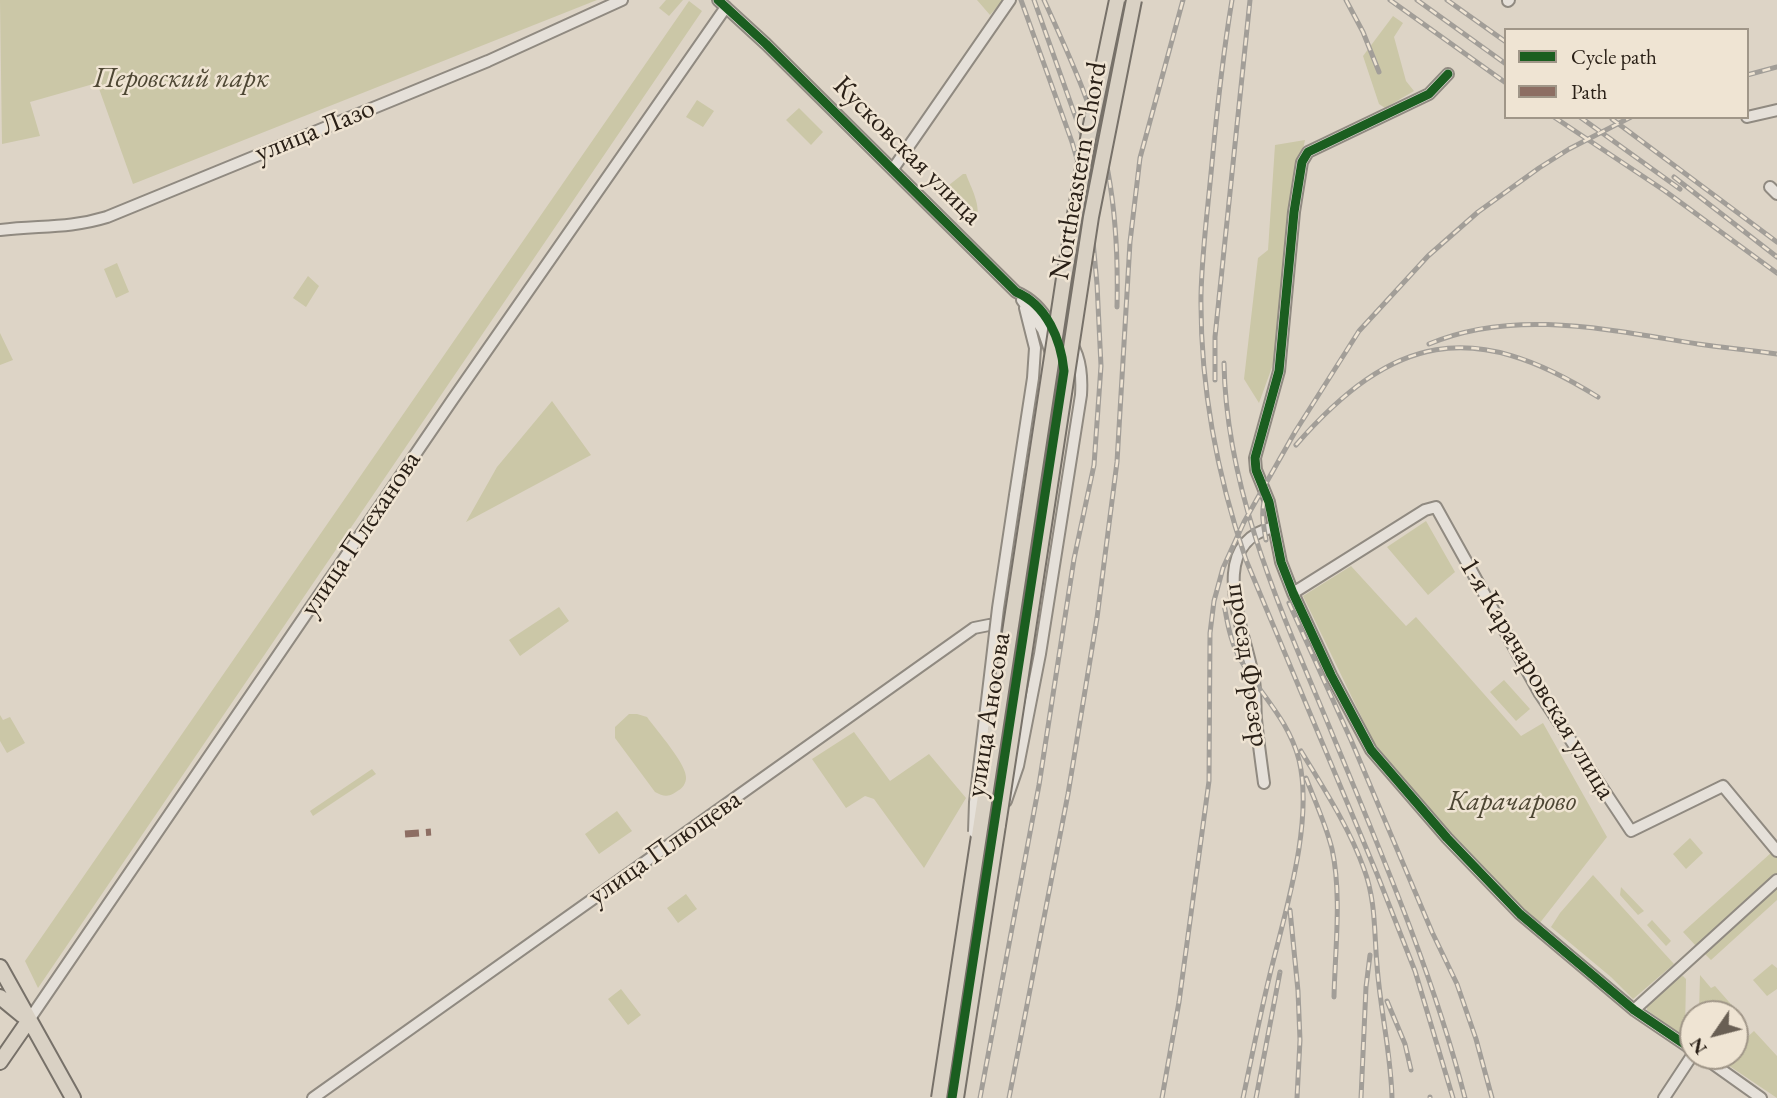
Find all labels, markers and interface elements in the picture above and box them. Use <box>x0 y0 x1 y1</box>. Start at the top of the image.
legend <box>1504 28 1749 119</box>
text: Cycle path <box>1571 43 1657 70</box>
street label: Northeastern Chord <box>1043 59 1115 283</box>
park label: Перовский парк <box>93 62 269 96</box>
street label: Кусковская улица <box>825 69 989 233</box>
text: Path <box>1571 78 1607 105</box>
street label: улица Лазо <box>250 92 380 170</box>
street label: улица Плеханова <box>293 445 429 623</box>
street label: 1-я Карачаровская улица <box>1452 552 1622 806</box>
street label: проезд Фрезер <box>1220 581 1276 749</box>
street label: улица Аносова <box>959 630 1019 800</box>
street label: улица Плющева <box>582 783 748 913</box>
park label: Карачарово <box>1448 785 1576 819</box>
north arrow <box>1679 1000 1749 1070</box>
text: N <box>1683 1033 1713 1060</box>

